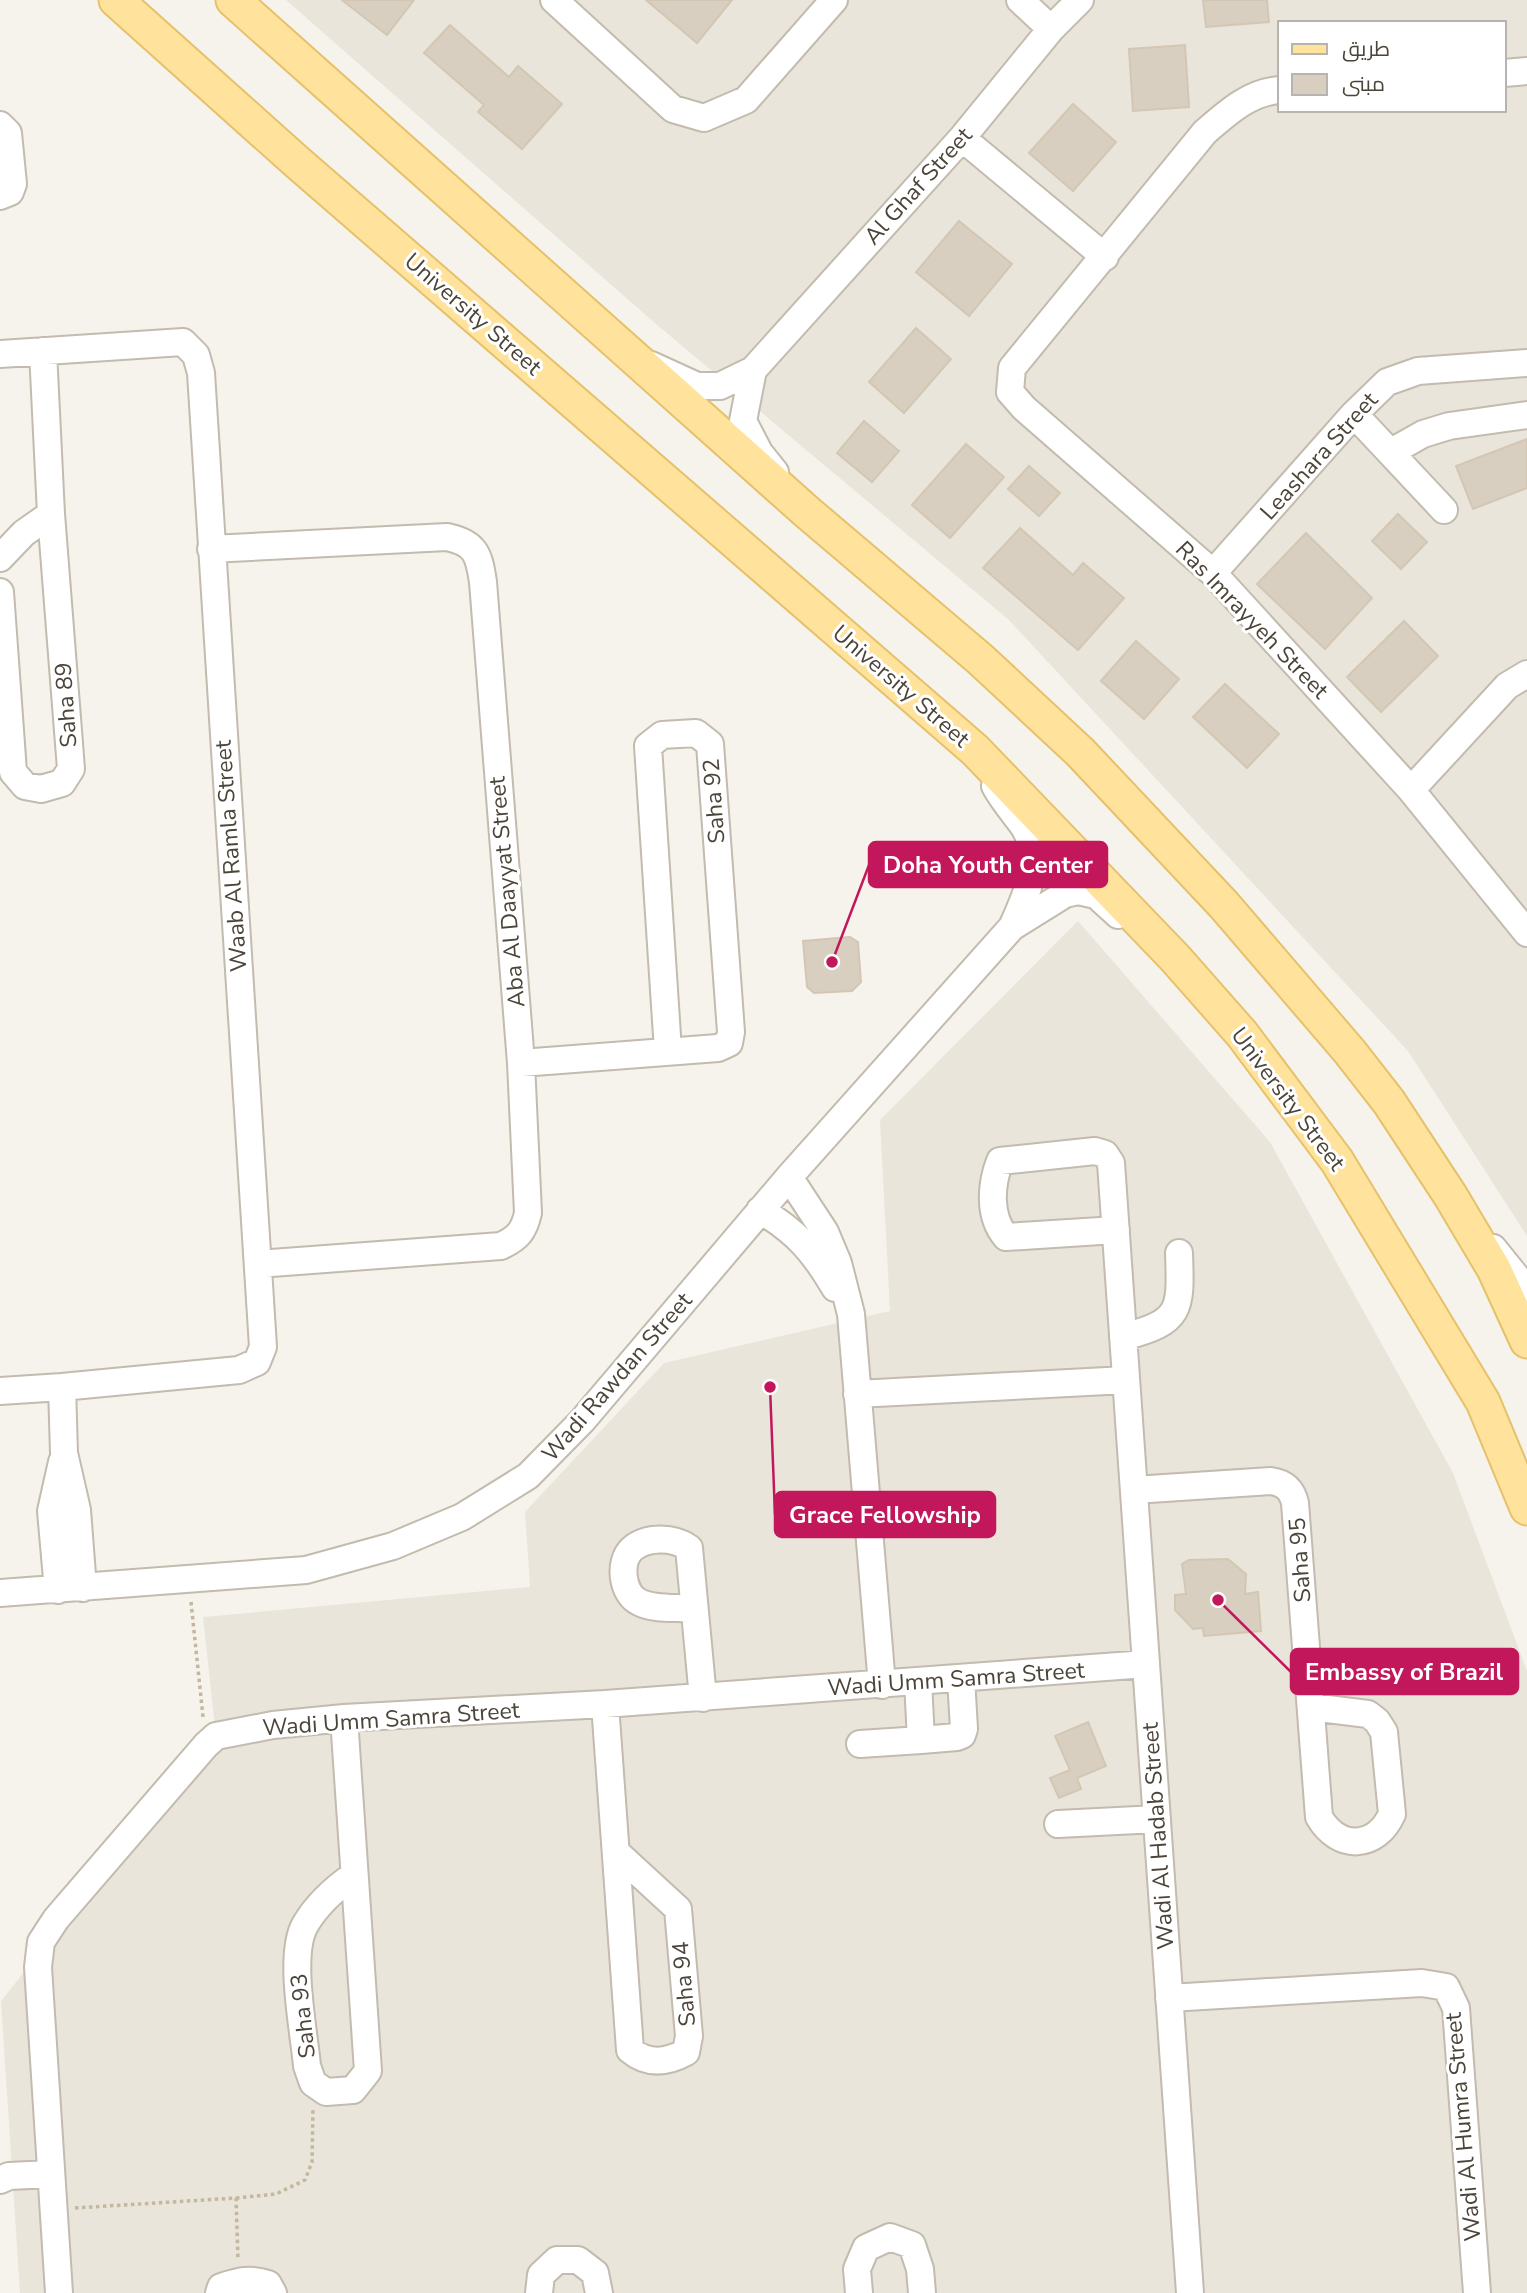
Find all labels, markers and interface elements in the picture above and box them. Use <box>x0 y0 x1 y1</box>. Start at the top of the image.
legend <box>1278 21 1506 112</box>
text: طريق <box>1342 35 1390 63</box>
text: مبنى <box>1342 70 1385 98</box>
street label: Al Ghaf Street <box>857 120 980 251</box>
street label: University Street <box>398 246 549 383</box>
street label: Leashara Street <box>1253 385 1385 527</box>
street label: Ras Imrayyeh Street <box>1169 534 1336 706</box>
street label: University Street <box>826 618 977 755</box>
street label: Saha 89 <box>48 661 84 749</box>
street label: Waab Al Ramla Street <box>207 738 255 973</box>
street label: Saha 92 <box>696 757 732 845</box>
street label: Aba Al Daayyat Street <box>481 774 533 1009</box>
callout: Doha Youth Center <box>869 842 1107 887</box>
text: Doha Youth Center <box>883 849 1094 881</box>
street label: University Street <box>1224 1021 1353 1178</box>
street label: Wadi Rawdan Street <box>535 1285 700 1468</box>
callout: Grace Fellowship <box>775 1492 995 1537</box>
text: Grace Fellowship <box>789 1499 981 1531</box>
street label: Saha 95 <box>1282 1516 1318 1604</box>
callout: Embassy of Brazil <box>1291 1649 1518 1694</box>
street label: Wadi Umm Samra Street <box>826 1654 1087 1703</box>
text: Embassy of Brazil <box>1305 1656 1503 1688</box>
street label: Wadi Umm Samra Street <box>261 1694 522 1743</box>
street label: Wadi Al Hadab Street <box>1135 1720 1181 1951</box>
street label: Saha 94 <box>665 1940 703 2028</box>
street label: Saha 93 <box>283 1972 323 2060</box>
street label: Wadi Al Humra Street <box>1437 2010 1488 2243</box>

